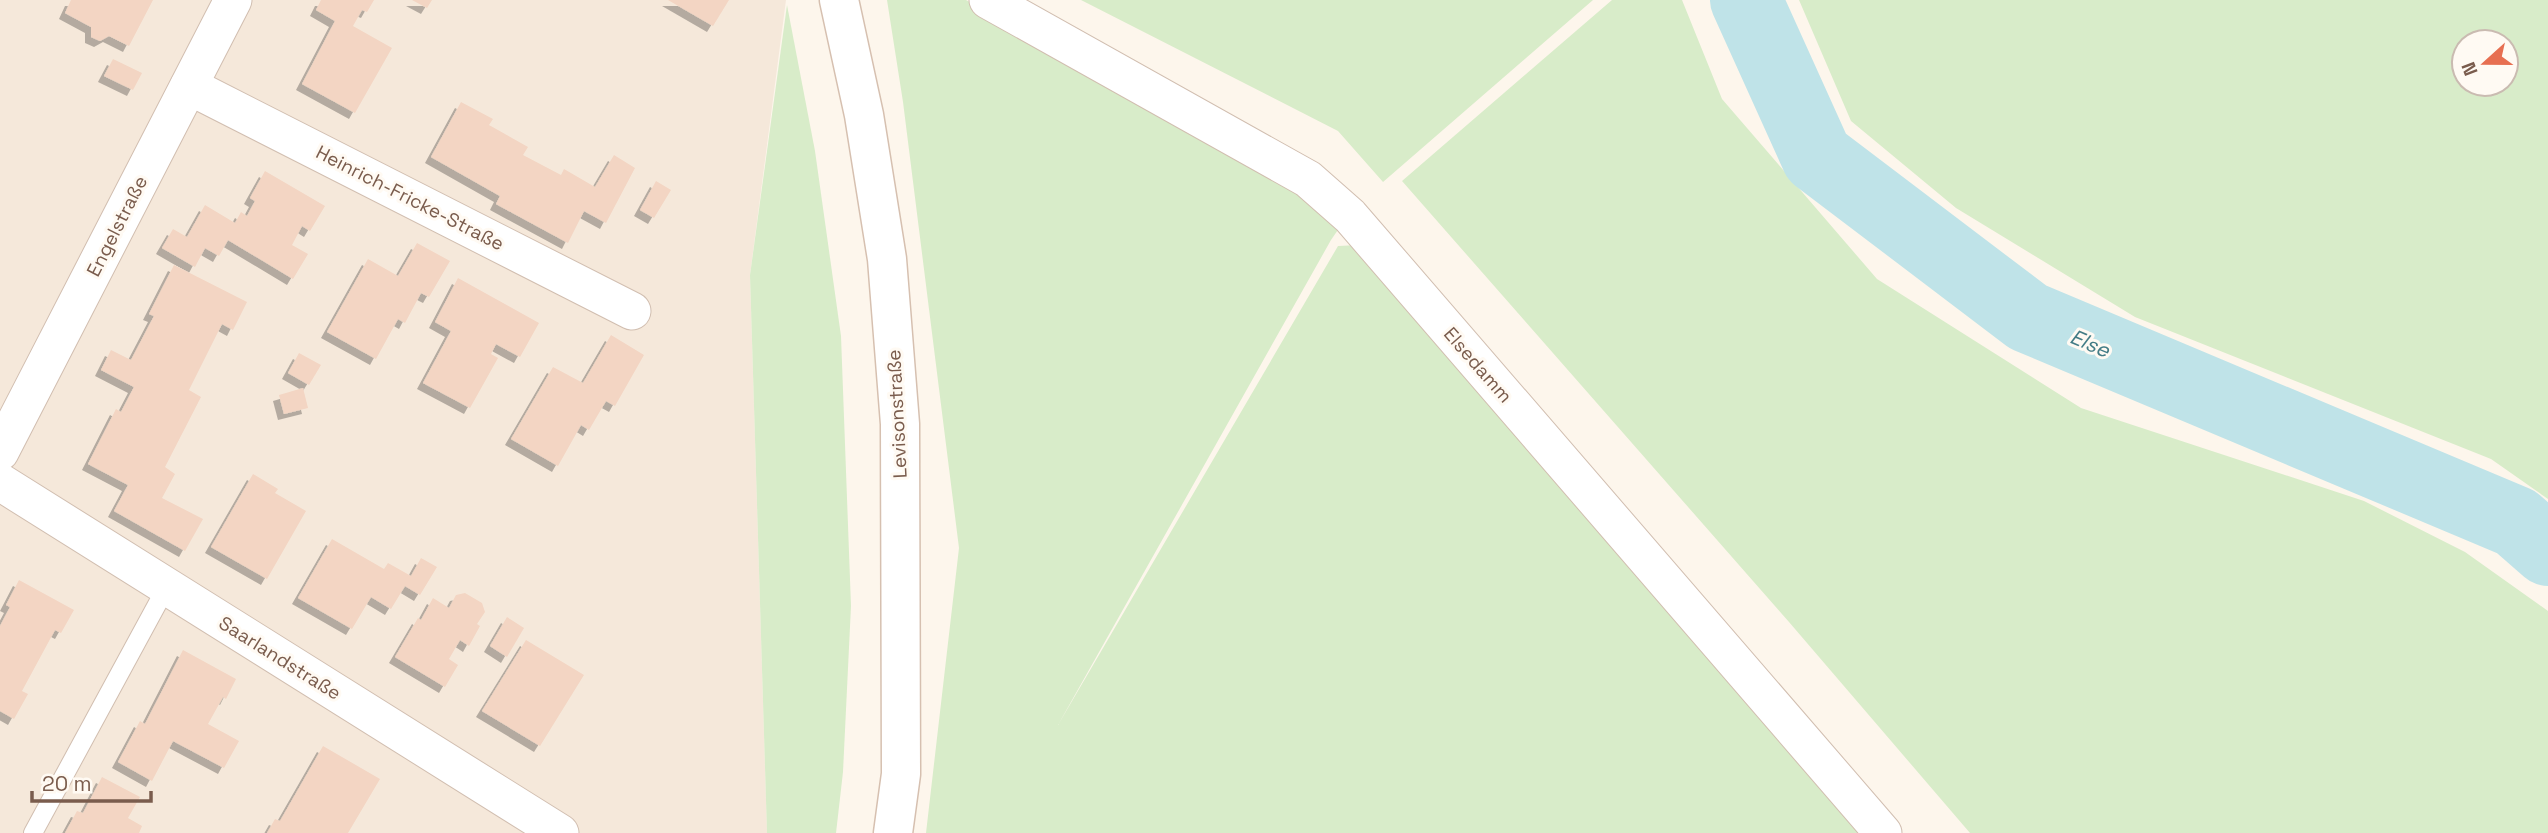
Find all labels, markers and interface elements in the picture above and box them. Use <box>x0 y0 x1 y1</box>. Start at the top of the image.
north arrow <box>2450 28 2520 98</box>
text: N <box>2456 58 2484 79</box>
street label: Heinrich-Fricke-Straße <box>312 140 508 256</box>
street label: Engelstraße <box>81 171 153 281</box>
street label: Elsedamm <box>1438 322 1518 408</box>
water label: Else <box>2066 323 2115 364</box>
street label: Levisonstraße <box>881 349 913 479</box>
street label: Saarlandstraße <box>214 610 346 706</box>
scale bar <box>32 760 150 804</box>
text: 20 m <box>42 770 92 797</box>

